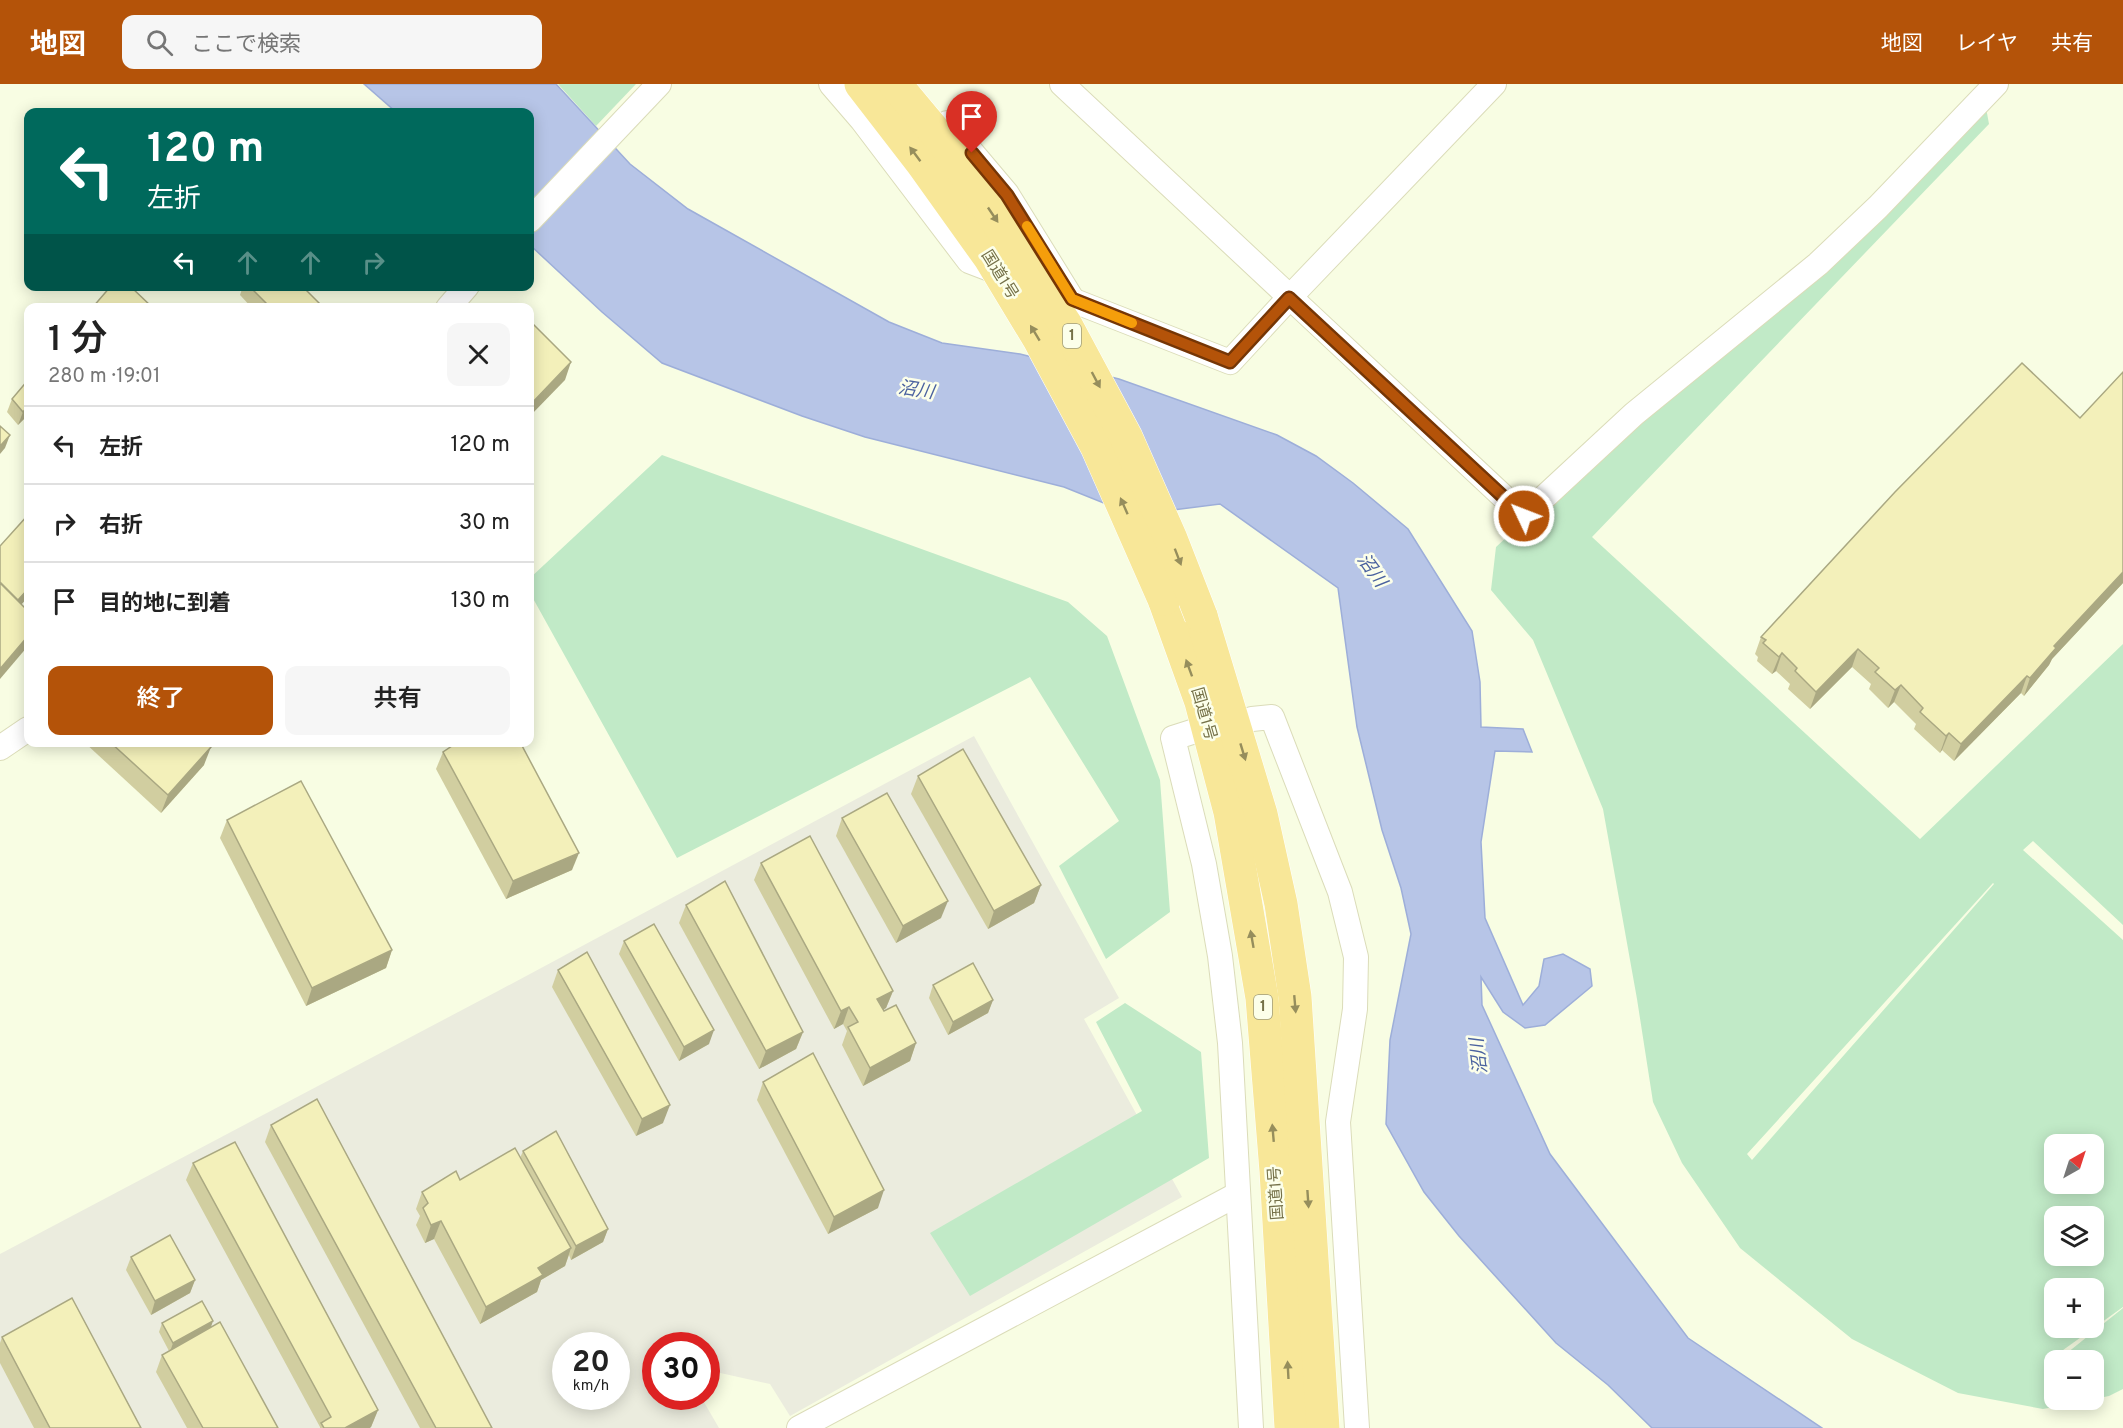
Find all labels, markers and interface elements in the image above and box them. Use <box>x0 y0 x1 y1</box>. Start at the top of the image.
search box <box>122 15 542 69</box>
icon: search <box>143 26 176 59</box>
text: 地図 <box>30 28 86 64</box>
text: 地図 <box>1881 31 1923 58</box>
text: レイヤ <box>1956 31 2018 58</box>
text: 共有 <box>2051 31 2093 58</box>
text: ここで検索 <box>191 32 301 59</box>
pin <box>946 91 997 153</box>
icon: arrive <box>955 100 988 133</box>
text: 120 m <box>147 124 264 177</box>
icon: left <box>48 132 126 210</box>
one-way arrow <box>908 146 921 162</box>
text: 左折 <box>147 183 201 217</box>
one-way arrow <box>987 206 999 222</box>
icon: left <box>168 246 201 279</box>
icon: ahead <box>231 246 264 279</box>
icon: ahead <box>294 246 327 279</box>
icon: right <box>357 246 390 279</box>
street label: 国道1号 <box>976 247 1022 303</box>
text: 1 分 <box>48 318 107 364</box>
button: close <box>447 323 510 386</box>
road number: 1 <box>1063 324 1081 348</box>
one-way arrow <box>1030 325 1041 341</box>
text: 280 m · 19:01 <box>48 364 160 390</box>
one-way arrow <box>1091 372 1101 389</box>
water label: 沼川 <box>896 377 938 405</box>
icon: left <box>48 429 81 462</box>
text: 120 m <box>450 432 510 459</box>
text: 左折 <box>99 435 143 462</box>
position arrow <box>1492 484 1556 548</box>
one-way arrow <box>1119 497 1129 515</box>
icon: right <box>48 507 81 540</box>
text: 30 m <box>459 510 510 537</box>
text: 右折 <box>99 513 143 540</box>
one-way arrow <box>1174 548 1183 566</box>
water label: 沼川 <box>1351 550 1392 594</box>
icon: arrive <box>48 585 81 618</box>
text: 130 m <box>451 588 510 615</box>
text: 目的地に到着 <box>99 591 231 618</box>
one-way arrow <box>1183 659 1193 677</box>
button: 終了 <box>48 666 273 735</box>
button: 共有 <box>285 666 510 735</box>
street label: 国道1号 <box>1186 685 1220 743</box>
one-way arrow <box>1238 743 1248 761</box>
one-way arrow <box>1247 930 1256 949</box>
road number: 1 <box>1254 995 1272 1019</box>
one-way arrow <box>1290 995 1300 1014</box>
water label: 沼川 <box>1466 1035 1494 1075</box>
one-way arrow <box>1268 1124 1277 1143</box>
north arrow <box>2044 1134 2104 1194</box>
map controls <box>2044 1134 2104 1410</box>
street label: 国道1号 <box>1265 1165 1289 1221</box>
one-way arrow <box>1303 1189 1312 1208</box>
button: layers <box>2044 1206 2104 1266</box>
button: + <box>2044 1278 2104 1338</box>
speed limit sign: 30 <box>642 1332 720 1410</box>
text: 20 <box>572 1345 610 1382</box>
button: − <box>2044 1350 2104 1410</box>
one-way arrow <box>1283 1360 1292 1379</box>
text: km/h <box>573 1377 609 1396</box>

